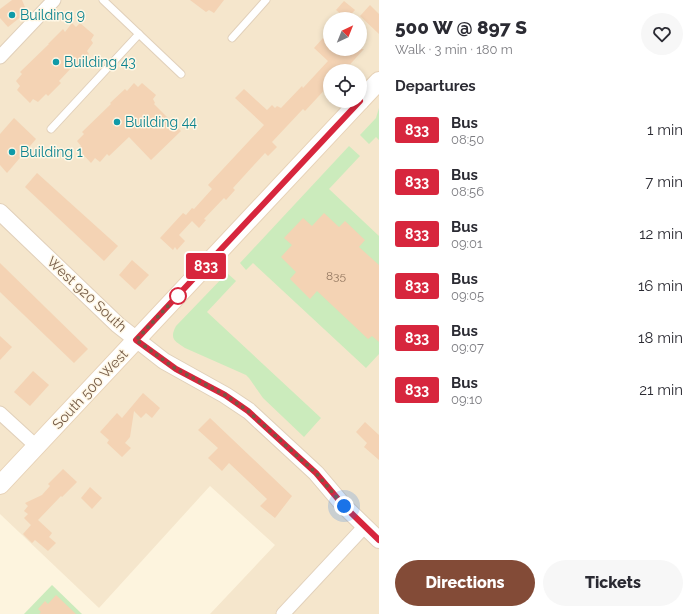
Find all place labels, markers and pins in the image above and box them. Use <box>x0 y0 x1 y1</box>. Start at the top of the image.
place label: Building 9 <box>20 7 85 23</box>
marker: Building 9 <box>7 10 17 20</box>
place label: Building 43 <box>64 54 136 70</box>
marker: Building 43 <box>51 57 61 67</box>
place label: Building 44 <box>125 114 197 130</box>
marker: Building 44 <box>112 117 122 127</box>
place label: Building 1 <box>20 144 83 160</box>
marker: Building 1 <box>7 147 17 157</box>
unlabelled marker <box>169 287 187 305</box>

